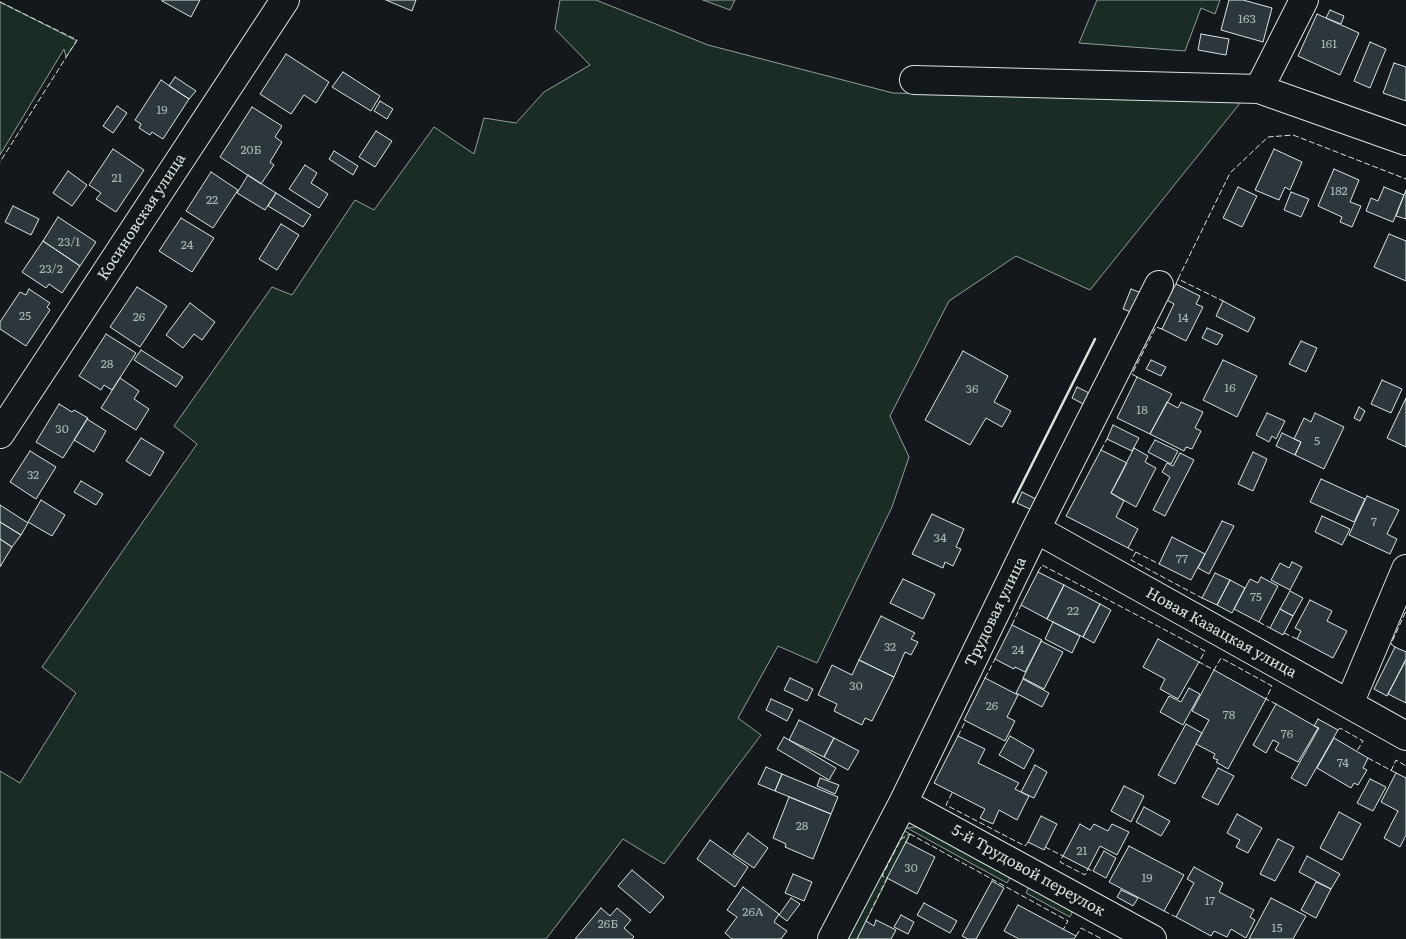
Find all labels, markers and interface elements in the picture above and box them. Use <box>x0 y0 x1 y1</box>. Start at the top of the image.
house number: 163 <box>1238 12 1256 26</box>
house number: 161 <box>1321 37 1337 51</box>
house number: 19 <box>156 103 168 117</box>
house number: 20Б <box>240 143 262 157</box>
street label: Косиновская улица <box>94 150 190 284</box>
house number: 21 <box>112 171 122 185</box>
house number: 182 <box>1330 184 1348 198</box>
house number: 22 <box>206 193 218 207</box>
house number: 23/1 <box>58 235 80 249</box>
house number: 24 <box>181 238 193 252</box>
house number: 23/2 <box>39 262 63 276</box>
house number: 25 <box>19 309 31 323</box>
house number: 26 <box>133 310 145 324</box>
house number: 14 <box>1177 311 1189 325</box>
house number: 28 <box>101 357 113 371</box>
house number: 16 <box>1224 381 1236 395</box>
house number: 36 <box>966 382 978 396</box>
house number: 18 <box>1136 403 1148 417</box>
house number: 30 <box>55 422 69 436</box>
house number: 5 <box>1314 434 1320 448</box>
house number: 32 <box>27 468 39 482</box>
house number: 7 <box>1371 515 1377 529</box>
house number: 34 <box>933 531 947 545</box>
house number: 77 <box>1176 552 1188 566</box>
street label: Трудовая улица <box>962 554 1030 670</box>
street label: Новая Казацкая улица <box>1142 584 1300 682</box>
house number: 75 <box>1250 590 1262 604</box>
house number: 22 <box>1067 604 1079 618</box>
house number: 32 <box>884 640 896 654</box>
house number: 24 <box>1012 643 1024 657</box>
house number: 30 <box>849 679 863 693</box>
house number: 26 <box>986 699 998 713</box>
house number: 78 <box>1223 708 1235 722</box>
house number: 76 <box>1281 727 1293 741</box>
house number: 74 <box>1337 756 1349 770</box>
house number: 28 <box>796 819 808 833</box>
street label: 5-й Трудовой переулок <box>948 821 1108 921</box>
house number: 21 <box>1077 844 1087 858</box>
house number: 30 <box>904 861 918 875</box>
house number: 19 <box>1141 871 1153 885</box>
house number: 17 <box>1205 894 1215 908</box>
house number: 26А <box>742 905 764 919</box>
house number: 26Б <box>598 917 618 931</box>
house number: 15 <box>1272 921 1282 935</box>

